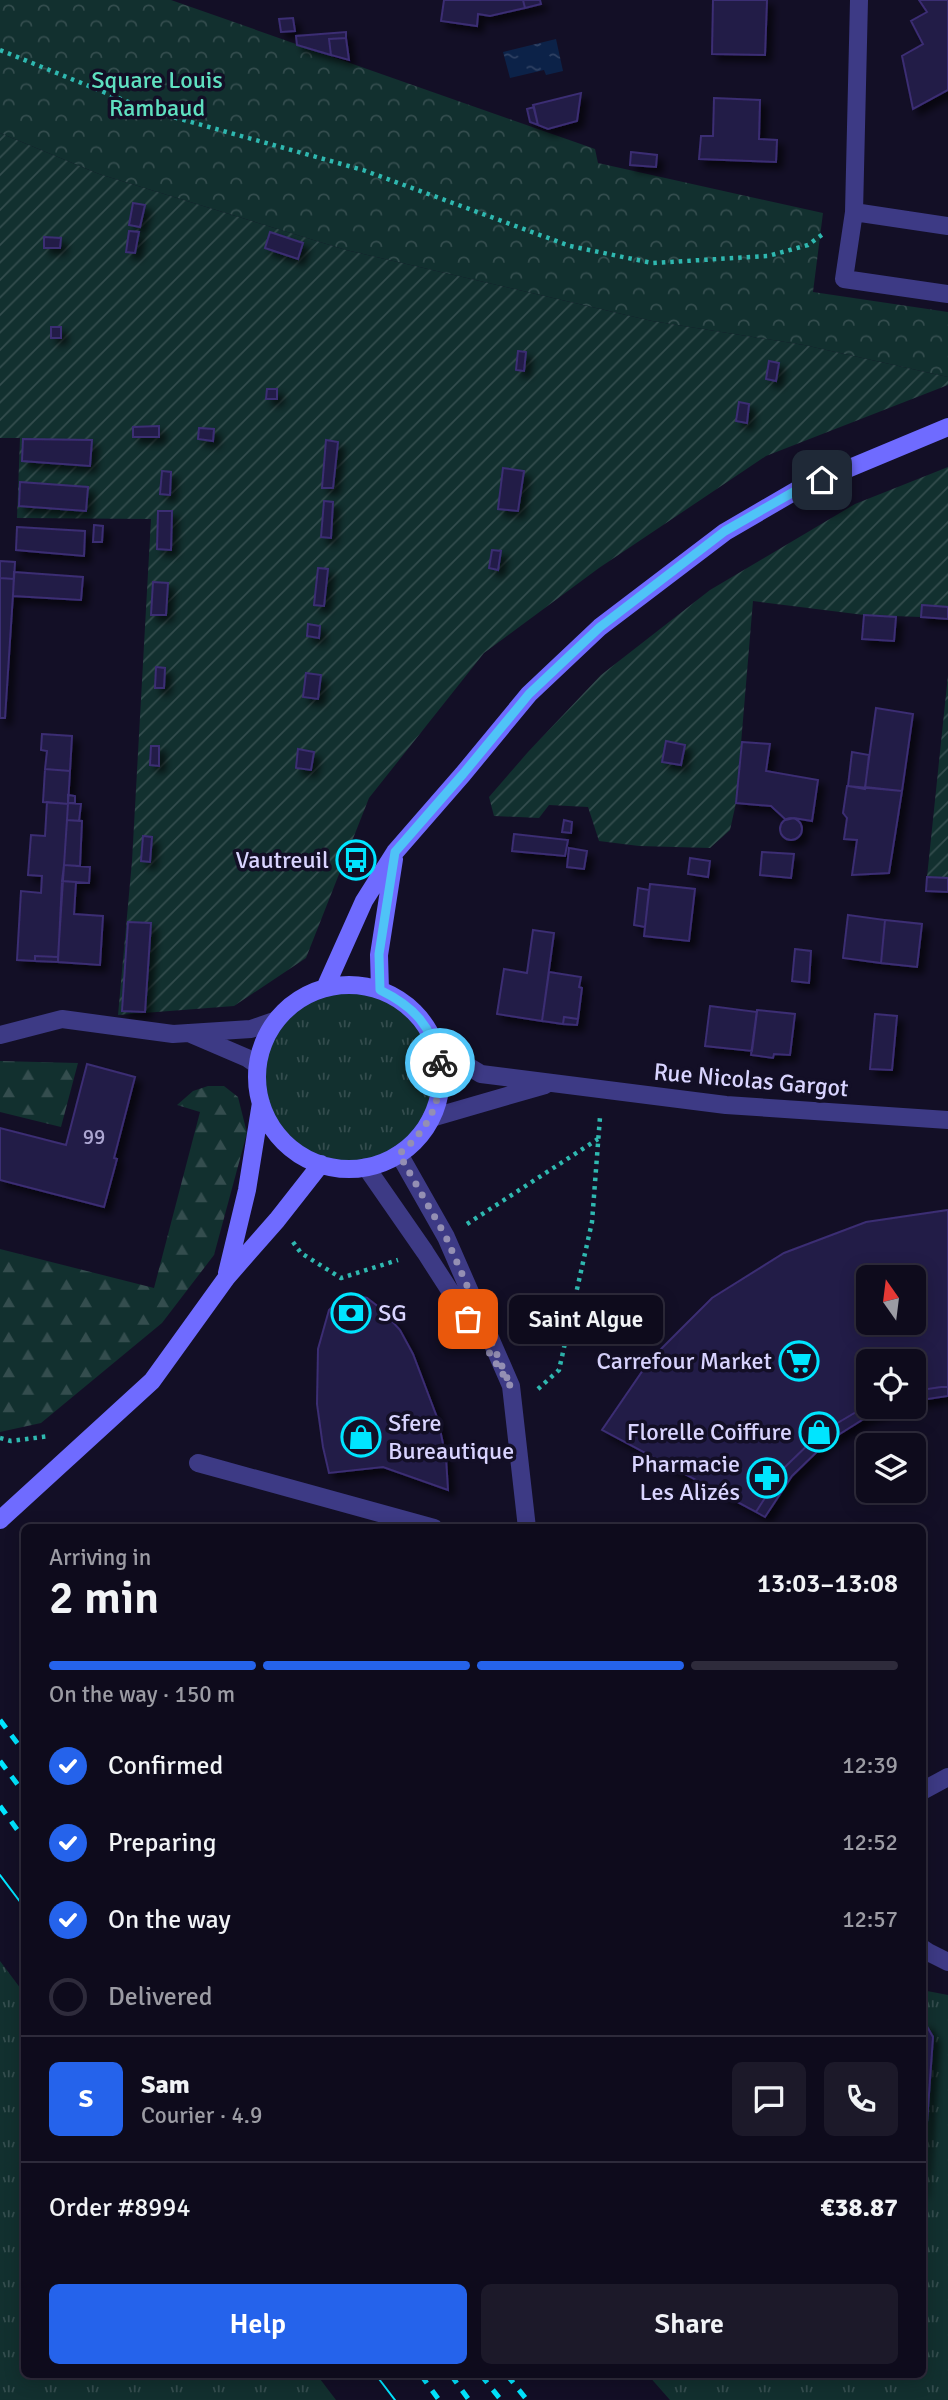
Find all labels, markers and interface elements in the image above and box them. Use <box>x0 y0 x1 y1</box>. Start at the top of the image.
park label: Square Louis Rambaud <box>91 65 223 123</box>
pin <box>792 450 852 510</box>
icon: home <box>803 461 841 499</box>
bus stop icon: Vautreuil <box>335 839 377 881</box>
place label: Vautreuil <box>235 845 329 875</box>
courier <box>405 1028 475 1098</box>
icon: bike <box>421 1044 459 1082</box>
street label: Rue Nicolas Gargot <box>652 1057 850 1103</box>
house number: 99 <box>83 1124 105 1150</box>
north arrow <box>856 1265 926 1335</box>
map controls <box>856 1265 926 1503</box>
pin <box>438 1289 498 1349</box>
bank icon: SG <box>330 1292 372 1334</box>
callout: Saint Algue <box>510 1294 664 1344</box>
place label: SG <box>378 1298 407 1328</box>
icon: bag <box>449 1300 487 1338</box>
text: Saint Algue <box>529 1305 643 1334</box>
supermarket icon: Carrefour Market <box>778 1340 820 1382</box>
place label: Carrefour Market <box>596 1346 772 1376</box>
button: locate <box>856 1349 926 1419</box>
place label: Sfere Bureautique <box>388 1408 514 1466</box>
shop icon: Florelle Coiffure <box>798 1411 840 1453</box>
shop icon: Sfere Bureautique <box>340 1416 382 1458</box>
place label: Florelle Coiffure <box>627 1417 792 1447</box>
button: layers <box>856 1433 926 1503</box>
place label: Pharmacie Les Alizés <box>631 1449 740 1507</box>
pharmacy icon: Pharmacie Les Alizés <box>746 1457 788 1499</box>
text: Arriving in <box>49 1543 151 1572</box>
text: 13:03–13:08 <box>757 1568 898 1600</box>
text: 2 min <box>49 1570 159 1626</box>
text: On the way · 150 m <box>49 1680 235 1709</box>
icon: check <box>49 1747 87 1785</box>
text: Confirmed <box>108 1750 223 1782</box>
text: 12:39 <box>842 1751 898 1780</box>
icon: check <box>49 1824 87 1862</box>
text: Preparing <box>108 1827 216 1859</box>
text: 12:52 <box>842 1828 898 1857</box>
icon: check <box>49 1901 87 1939</box>
text: On the way <box>108 1904 231 1936</box>
text: 12:57 <box>842 1905 898 1934</box>
text: Delivered <box>108 1981 213 2013</box>
button: chat <box>732 2062 806 2136</box>
button: phone <box>824 2062 898 2136</box>
text: Sam <box>141 2069 190 2101</box>
text: S <box>79 2083 93 2115</box>
text: Courier · 4.9 <box>141 2101 262 2130</box>
text: Order #8994 <box>49 2192 190 2224</box>
text: €38.87 <box>820 2192 898 2224</box>
button: Help <box>49 2284 467 2364</box>
button: Share <box>481 2284 898 2364</box>

